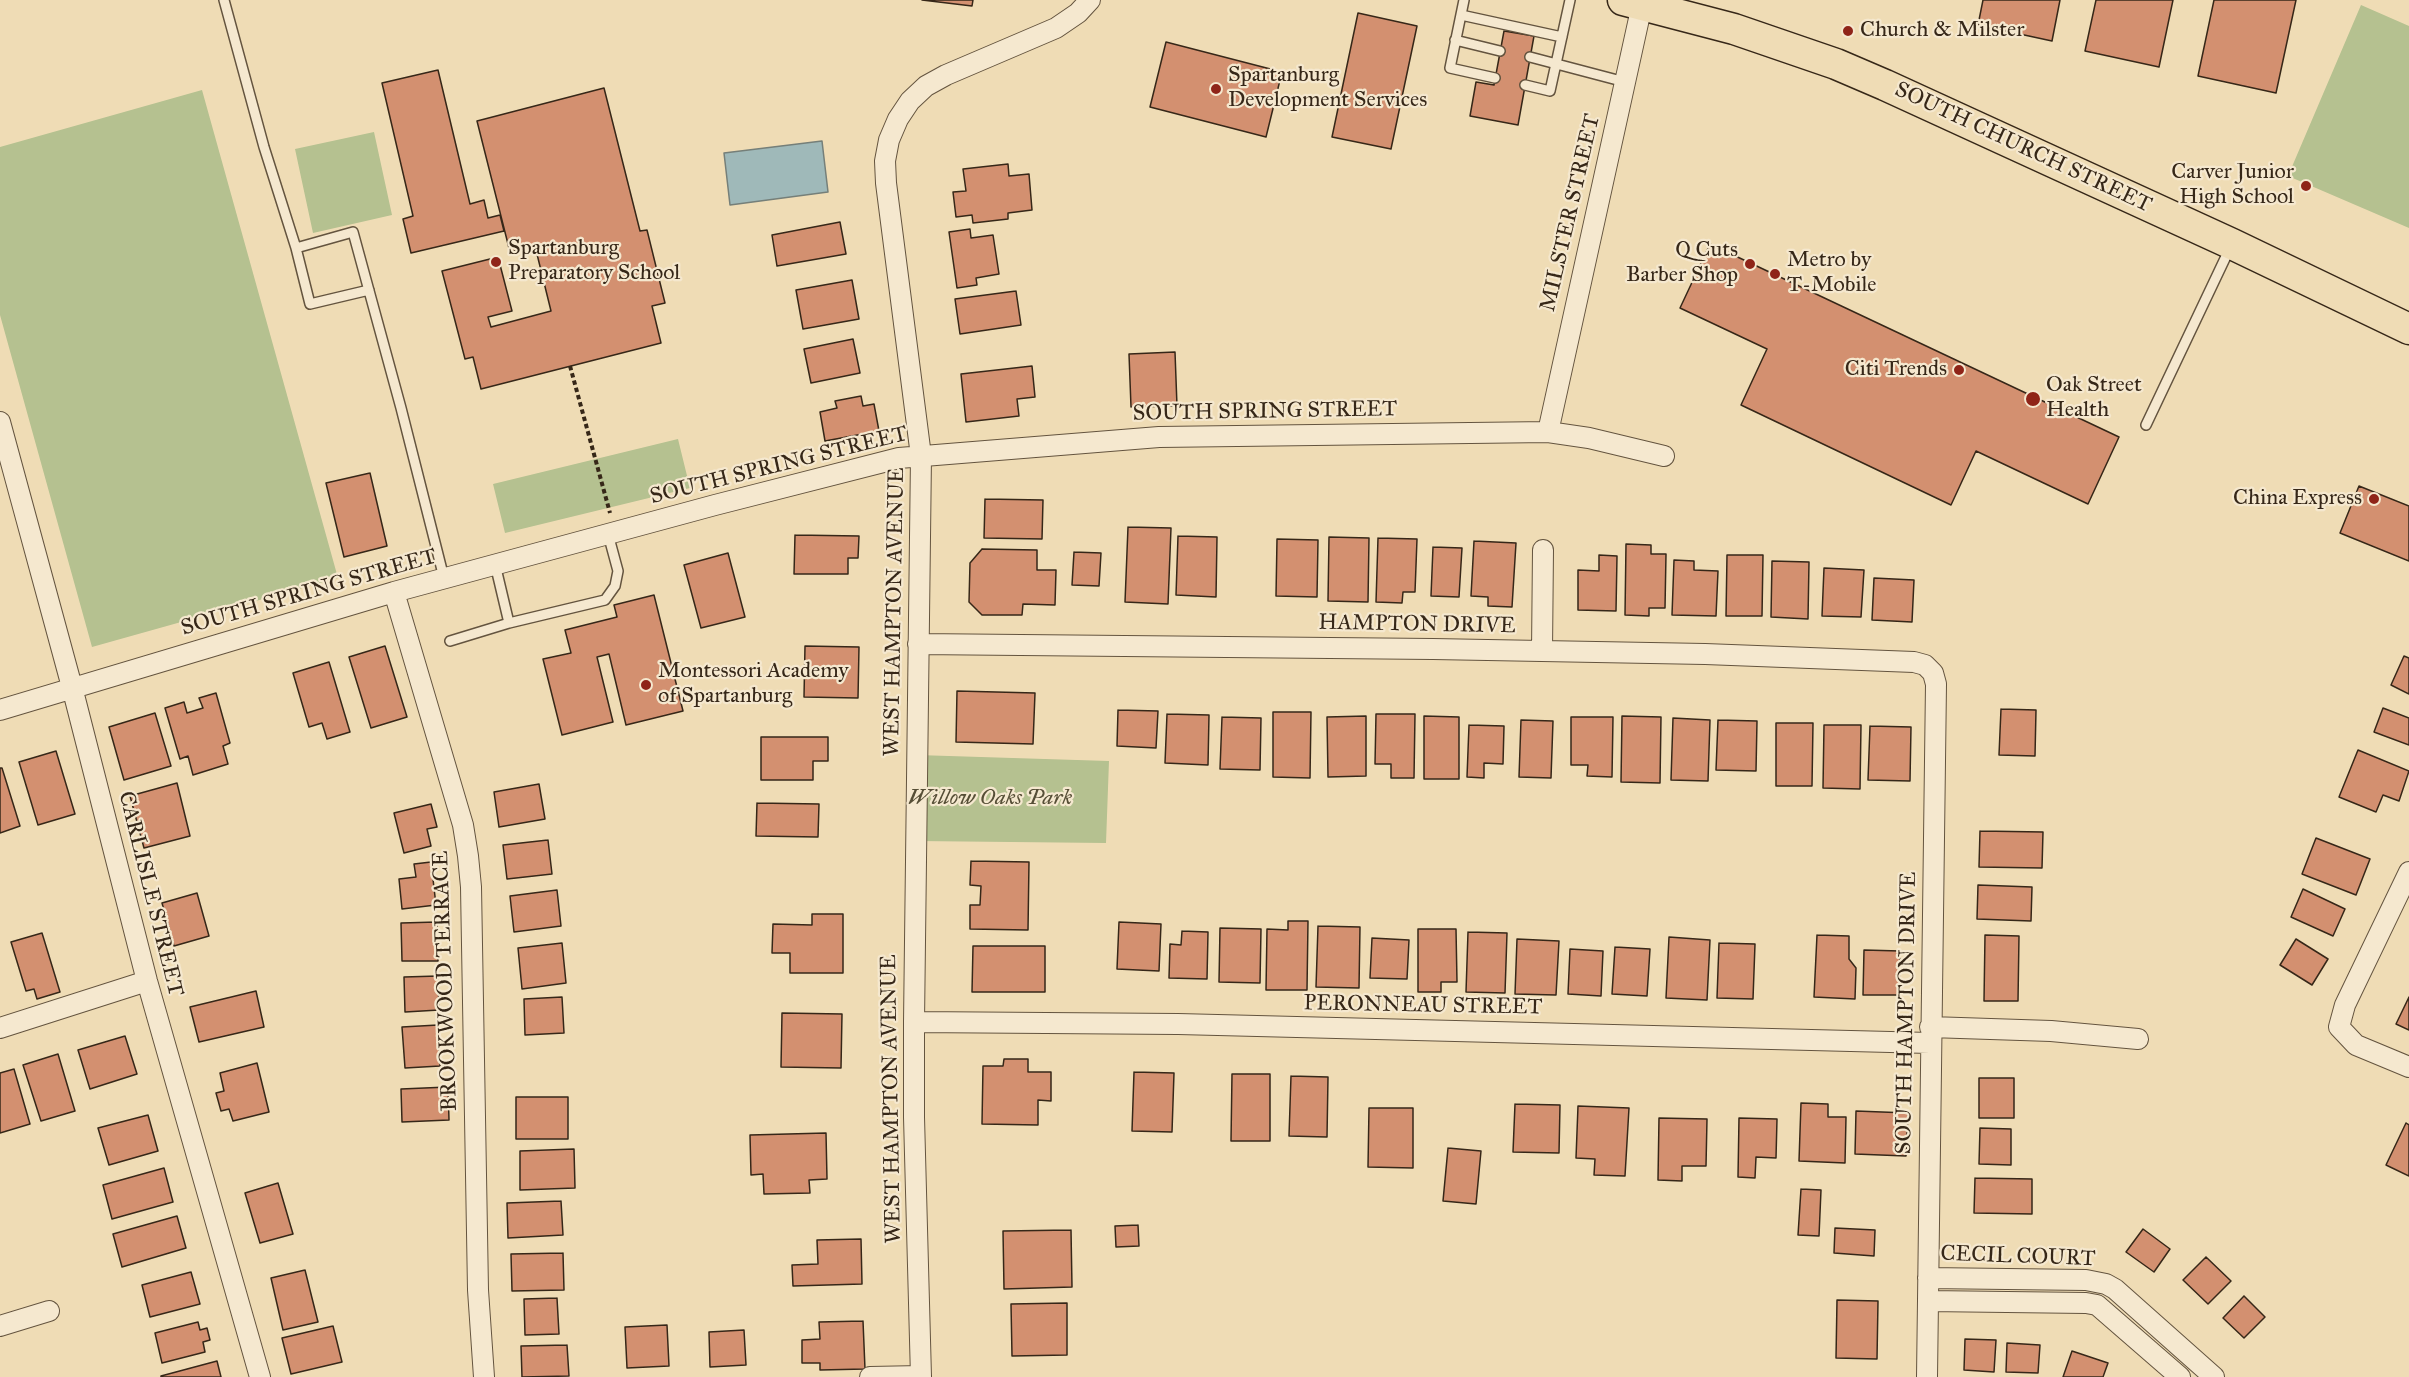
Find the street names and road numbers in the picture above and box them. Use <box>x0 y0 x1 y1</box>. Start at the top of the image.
street label: SOUTH CHURCH STREET <box>1890 77 2156 219</box>
street label: MILSTER STREET <box>1535 112 1607 314</box>
street label: SOUTH SPRING STREET <box>1132 396 1398 428</box>
street label: SOUTH SPRING STREET <box>647 421 911 511</box>
street label: WEST HAMPTON AVENUE <box>879 467 911 757</box>
street label: SOUTH SPRING STREET <box>178 544 440 642</box>
street label: HAMPTON DRIVE <box>1318 610 1516 640</box>
street label: CARLISLE STREET <box>112 789 188 999</box>
street label: BROOKWOOD TERRACE <box>428 850 464 1112</box>
street label: SOUTH HAMPTON DRIVE <box>1891 871 1923 1155</box>
street label: WEST HAMPTON AVENUE <box>876 954 908 1244</box>
street label: PERONNEAU STREET <box>1303 991 1543 1021</box>
street label: CECIL COURT <box>1940 1241 2096 1273</box>

